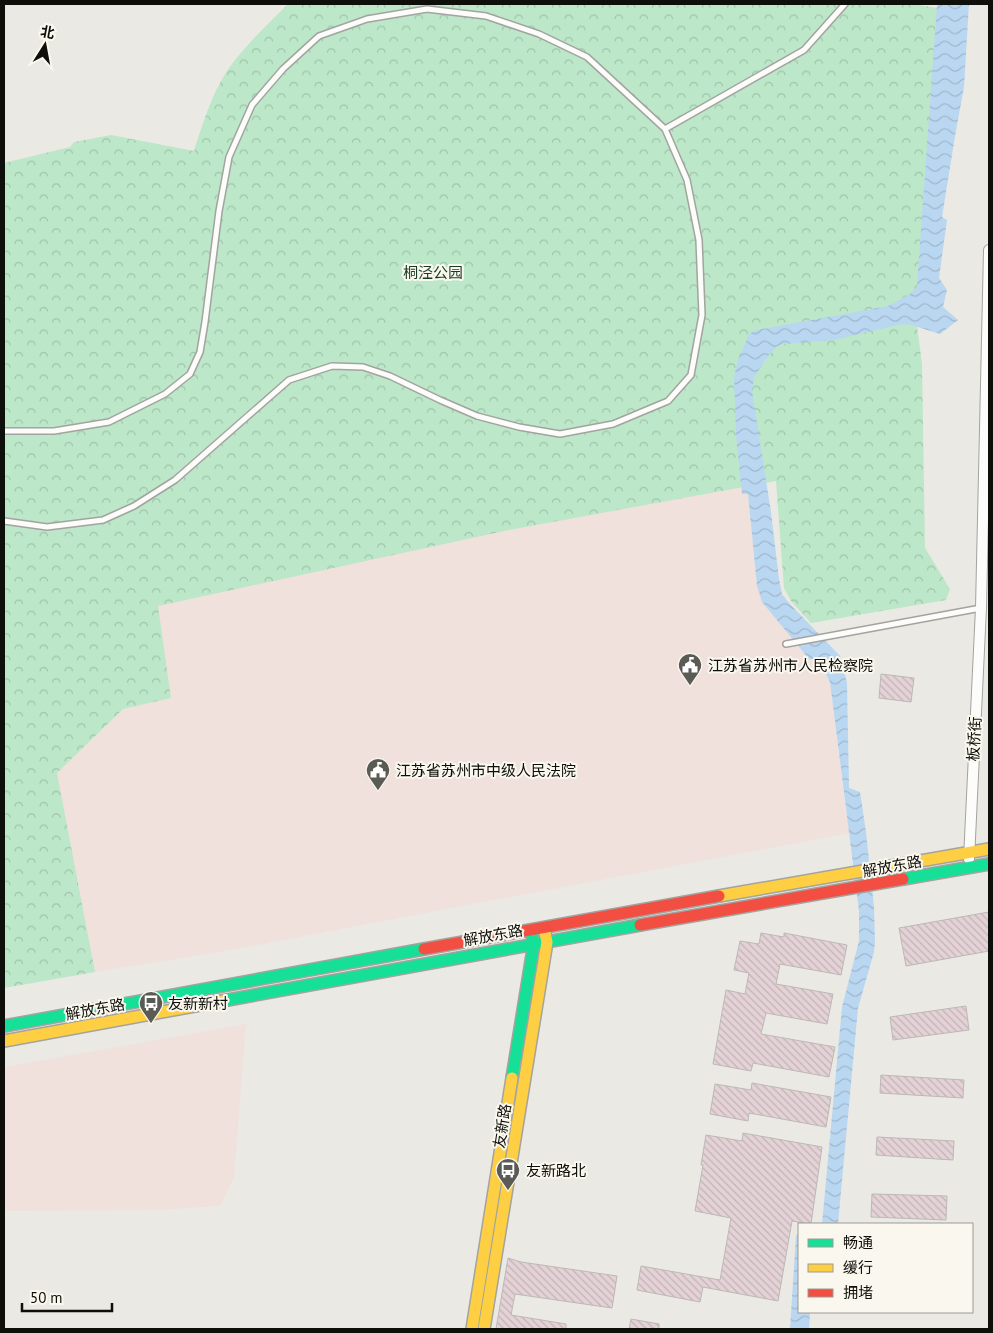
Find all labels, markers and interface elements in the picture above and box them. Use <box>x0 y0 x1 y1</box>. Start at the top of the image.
north arrow <box>20 20 70 70</box>
text: 北 <box>39 22 56 42</box>
park label: 桐泾公园 <box>403 263 463 282</box>
public building icon: 江苏省苏州市人民检察院 <box>677 652 703 686</box>
place label: 江苏省苏州市人民检察院 <box>708 656 873 675</box>
street label: 板桥街 <box>963 716 985 762</box>
public building icon: 江苏省苏州市中级人民法院 <box>365 757 391 791</box>
place label: 江苏省苏州市中级人民法院 <box>396 761 576 780</box>
street label: 解放东路 <box>861 851 923 881</box>
street label: 解放东路 <box>462 920 524 950</box>
bus stop icon: 友新新村 <box>138 990 164 1024</box>
street label: 解放东路 <box>64 994 126 1024</box>
place label: 友新新村 <box>168 994 228 1013</box>
street label: 友新路 <box>489 1102 515 1150</box>
bus stop icon: 友新路北 <box>495 1157 521 1191</box>
place label: 友新路北 <box>526 1161 586 1180</box>
legend <box>798 1223 973 1313</box>
text: 畅通 <box>843 1233 873 1252</box>
text: 缓行 <box>843 1258 873 1277</box>
scale bar <box>22 1280 112 1312</box>
text: 拥堵 <box>843 1283 873 1302</box>
text: 50 m <box>30 1288 63 1307</box>

